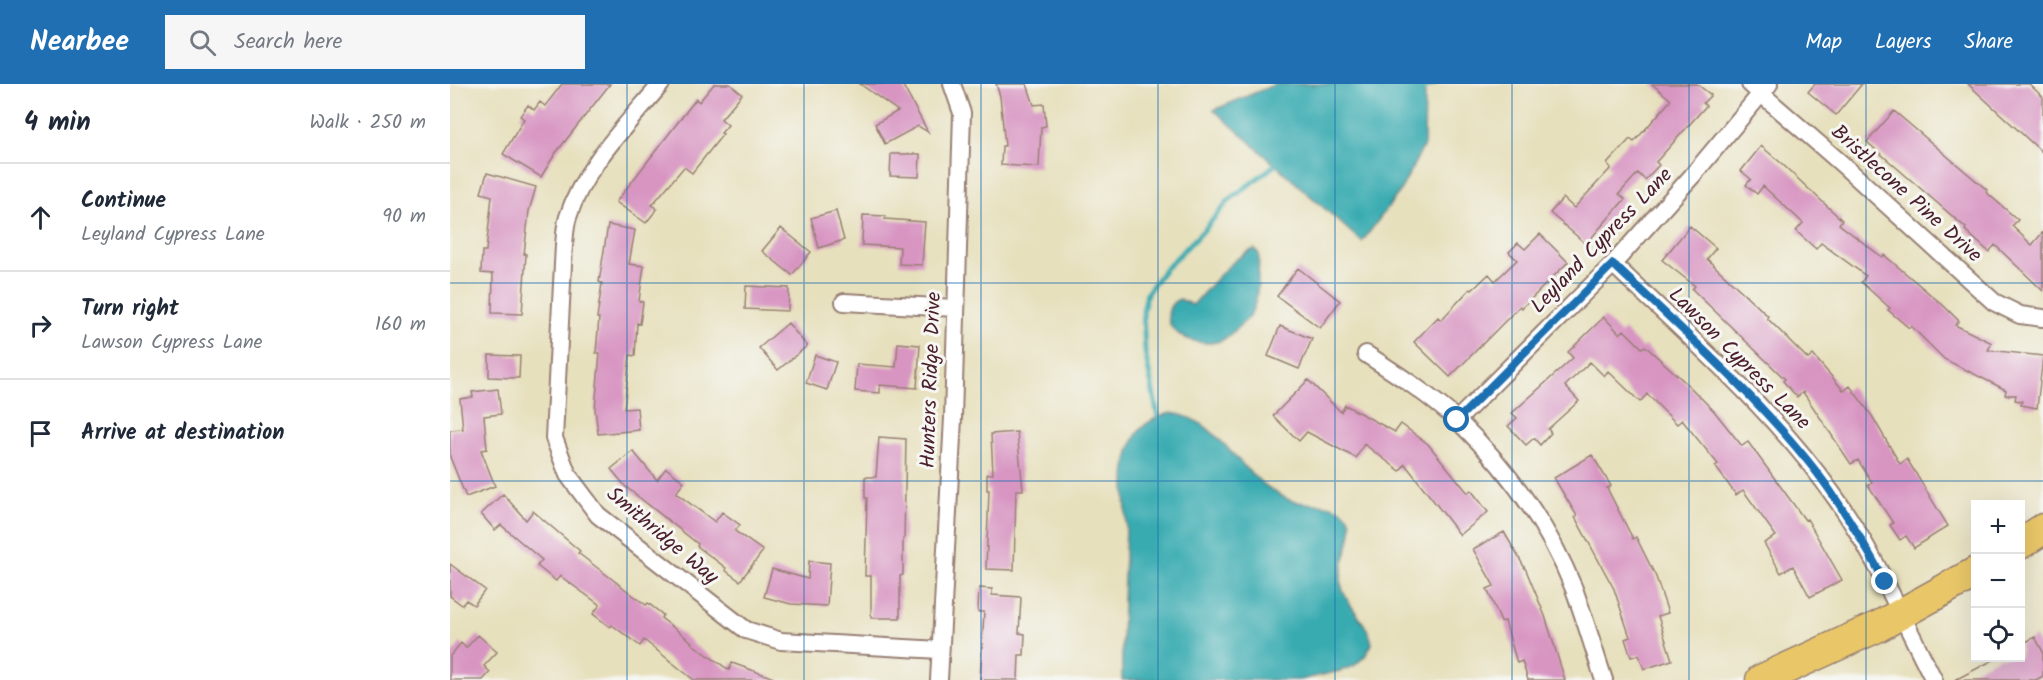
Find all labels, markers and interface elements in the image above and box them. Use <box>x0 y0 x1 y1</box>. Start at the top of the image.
search box <box>165 15 585 69</box>
text: Nearbee <box>30 20 129 65</box>
text: Search here <box>234 25 342 60</box>
icon: search <box>186 26 219 59</box>
text: Map <box>1805 26 1842 59</box>
text: Layers <box>1875 26 1931 59</box>
text: Share <box>1964 26 2013 59</box>
text: 4 min <box>24 102 91 144</box>
text: Walk · 250 m <box>310 107 426 139</box>
street label: Bristlecone Pine Drive <box>1823 117 1990 272</box>
street label: Leyland Cypress Lane <box>1523 160 1681 322</box>
text: Continue <box>81 184 166 219</box>
icon: ahead <box>24 201 57 234</box>
text: 90 m <box>382 201 426 233</box>
text: Leyland Cypress Lane <box>81 219 265 251</box>
street label: Lawson Cypress Lane <box>1660 280 1818 439</box>
street label: Hunters Ridge Drive <box>912 291 951 469</box>
text: Turn right <box>81 292 179 327</box>
icon: right <box>24 309 57 342</box>
text: 160 m <box>375 309 426 341</box>
text: Lawson Cypress Lane <box>81 327 263 359</box>
route start <box>1443 406 1469 432</box>
text: Arrive at destination <box>81 416 284 451</box>
icon: arrive <box>24 417 57 450</box>
street label: Smithridge Way <box>598 479 726 593</box>
map controls <box>1971 500 2025 662</box>
button: + <box>1971 500 2025 554</box>
button: − <box>1971 554 2025 608</box>
route end <box>1871 568 1897 594</box>
button: locate <box>1971 608 2025 662</box>

